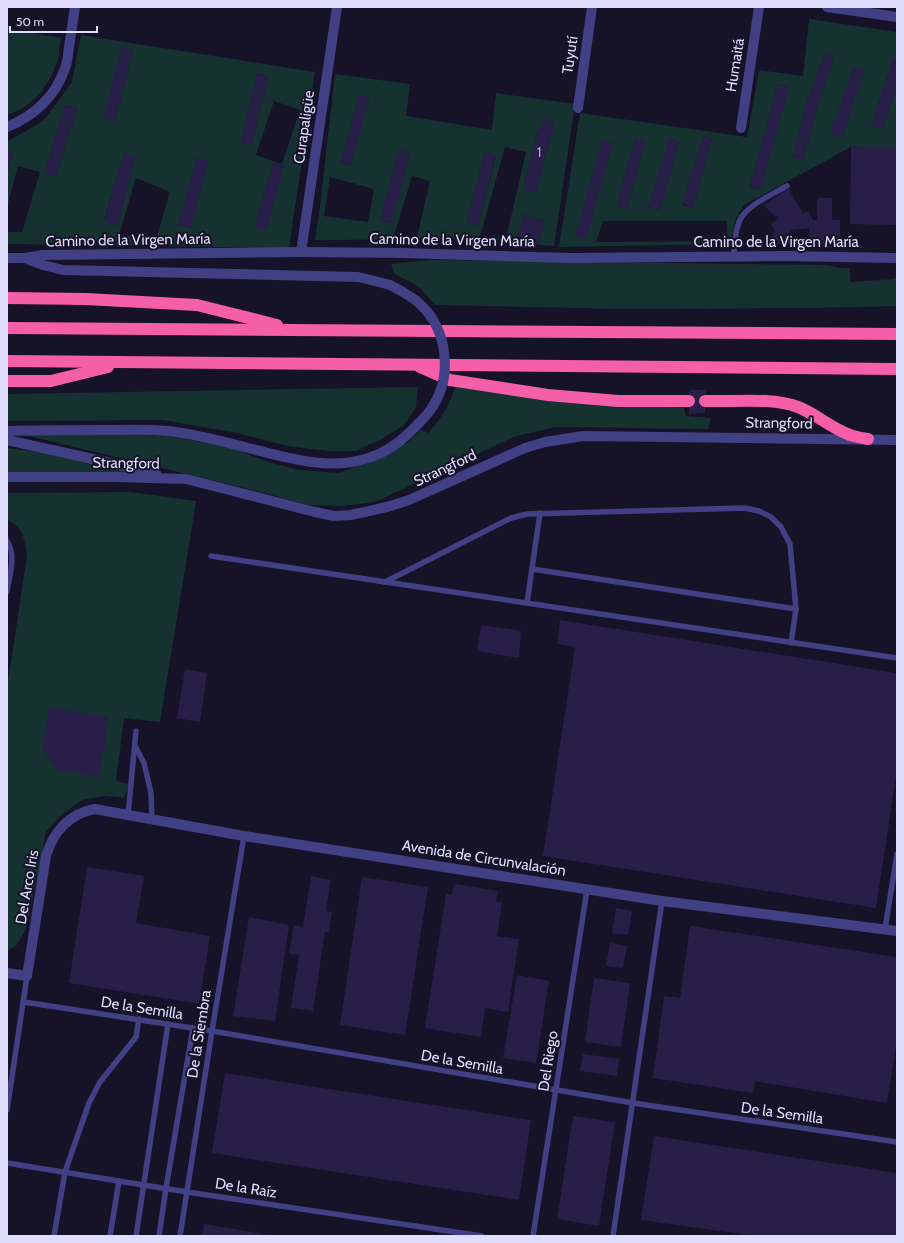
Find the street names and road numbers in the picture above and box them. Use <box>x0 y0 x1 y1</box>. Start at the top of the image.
street label: Tuyutí <box>558 35 582 75</box>
street label: Humaitá <box>722 36 748 93</box>
street label: Curapaligüe <box>290 89 318 165</box>
street label: Camino de la Virgen María <box>45 230 212 250</box>
street label: Camino de la Virgen María <box>369 230 536 250</box>
street label: Camino de la Virgen María <box>693 233 859 251</box>
street label: Strangford <box>745 413 813 433</box>
street label: Strangford <box>411 446 479 490</box>
street label: Strangford <box>92 453 160 473</box>
street label: Avenida de Circunvalación <box>401 836 567 880</box>
street label: Del Arco Iris <box>12 848 42 926</box>
street label: De la Siembra <box>183 988 215 1079</box>
street label: De la Semilla <box>100 993 185 1024</box>
street label: Del Riego <box>534 1029 562 1093</box>
street label: De la Semilla <box>420 1046 505 1078</box>
street label: De la Semilla <box>740 1098 825 1128</box>
street label: De la Raíz <box>214 1174 278 1202</box>

